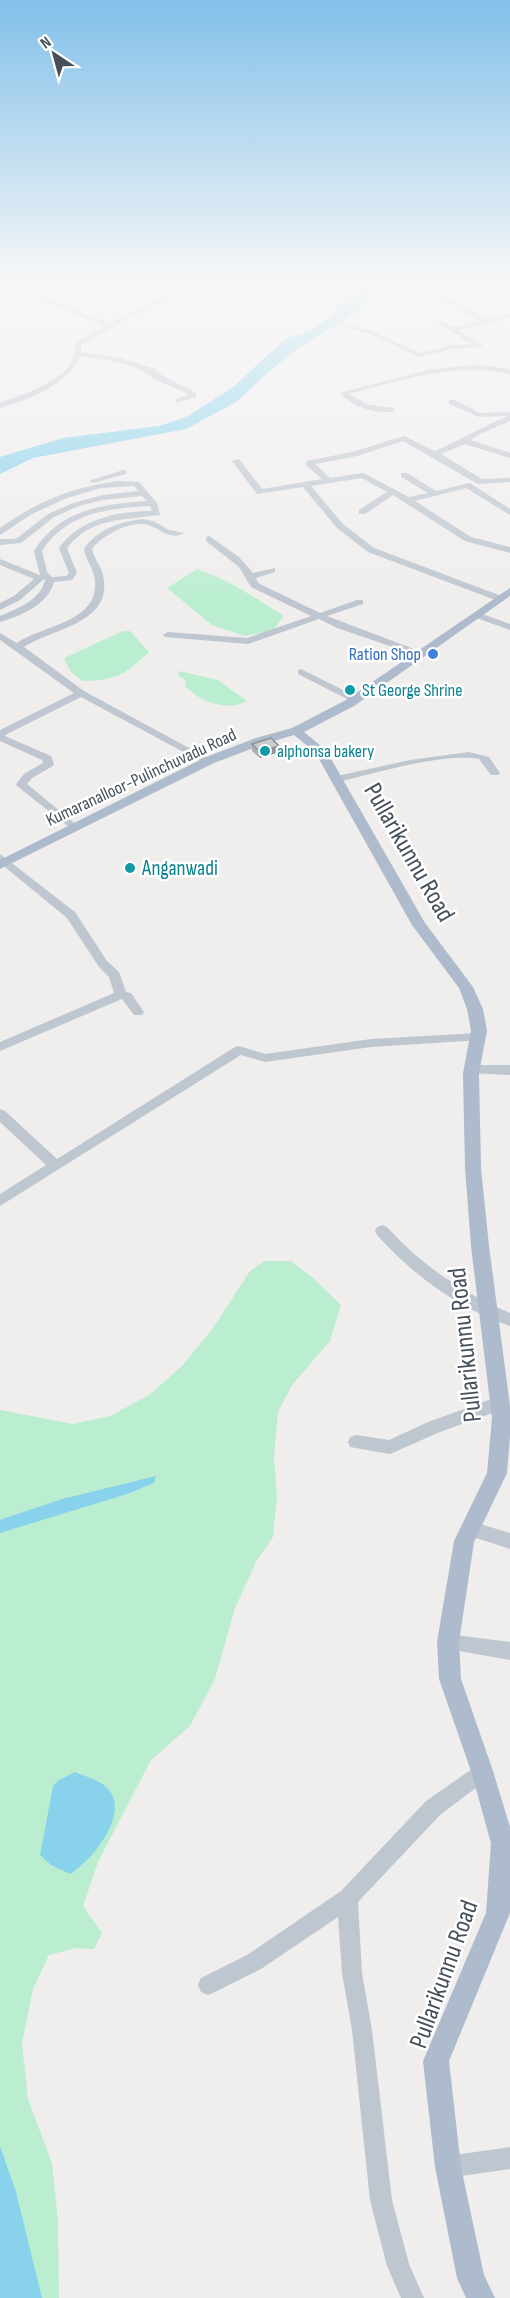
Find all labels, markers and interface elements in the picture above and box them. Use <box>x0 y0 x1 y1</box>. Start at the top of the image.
north arrow <box>24 24 84 84</box>
text: N <box>37 33 55 53</box>
place label: Ration Shop <box>349 644 421 665</box>
marker: Ration Shop <box>426 647 440 661</box>
place label: St George Shrine <box>362 680 463 701</box>
marker: St George Shrine <box>343 683 357 697</box>
street label: Kumaranalloor-Pulinchuvadu Road <box>43 724 240 831</box>
place label: alphonsa bakery <box>277 741 374 762</box>
marker: alphonsa bakery <box>258 744 272 758</box>
street label: Pullarikunnu Road <box>356 778 461 928</box>
place label: Anganwadi <box>141 856 218 881</box>
marker: Anganwadi <box>123 861 137 875</box>
street label: Pullarikunnu Road <box>442 1266 489 1424</box>
street label: Pullarikunnu Road <box>403 1896 486 2053</box>

